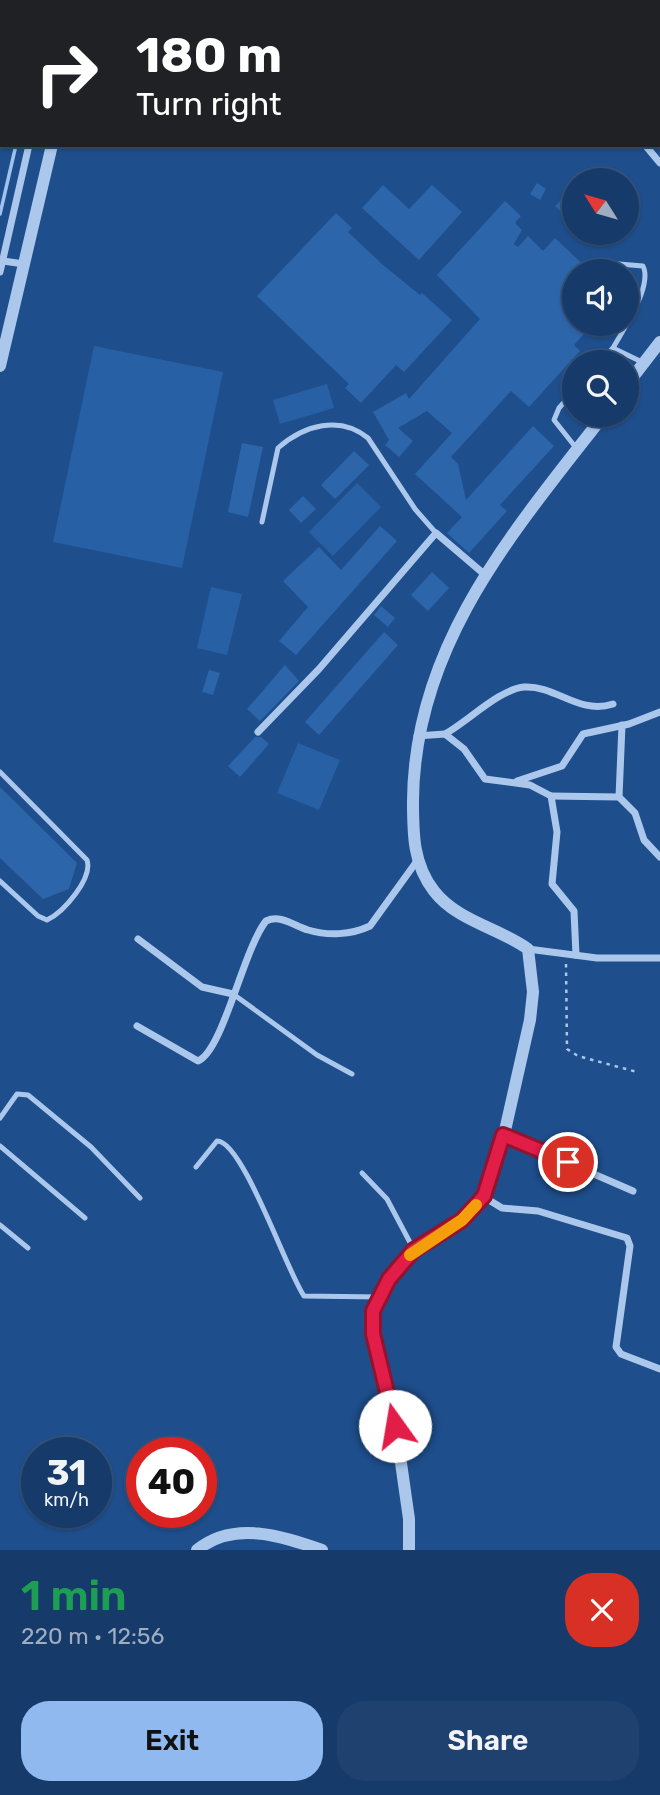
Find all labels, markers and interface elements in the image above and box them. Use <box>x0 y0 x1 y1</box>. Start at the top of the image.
text: 180 m <box>136 26 282 84</box>
icon: right <box>21 28 112 119</box>
text: Turn right <box>136 85 281 123</box>
north arrow <box>562 168 639 245</box>
map controls <box>562 168 639 427</box>
button: sound <box>562 259 639 336</box>
button: search <box>562 350 639 427</box>
pin <box>538 1132 598 1192</box>
icon: arrive <box>549 1143 587 1181</box>
position arrow <box>358 1389 432 1463</box>
speed limit sign: 40 <box>126 1437 217 1528</box>
text: 31 <box>47 1452 86 1494</box>
text: km/h <box>44 1489 89 1511</box>
text: 1 min <box>21 1571 127 1621</box>
button: close <box>565 1573 639 1647</box>
text: 220 m · 12:56 <box>21 1622 164 1650</box>
button: Exit <box>21 1701 323 1781</box>
button: Share <box>337 1701 639 1781</box>

